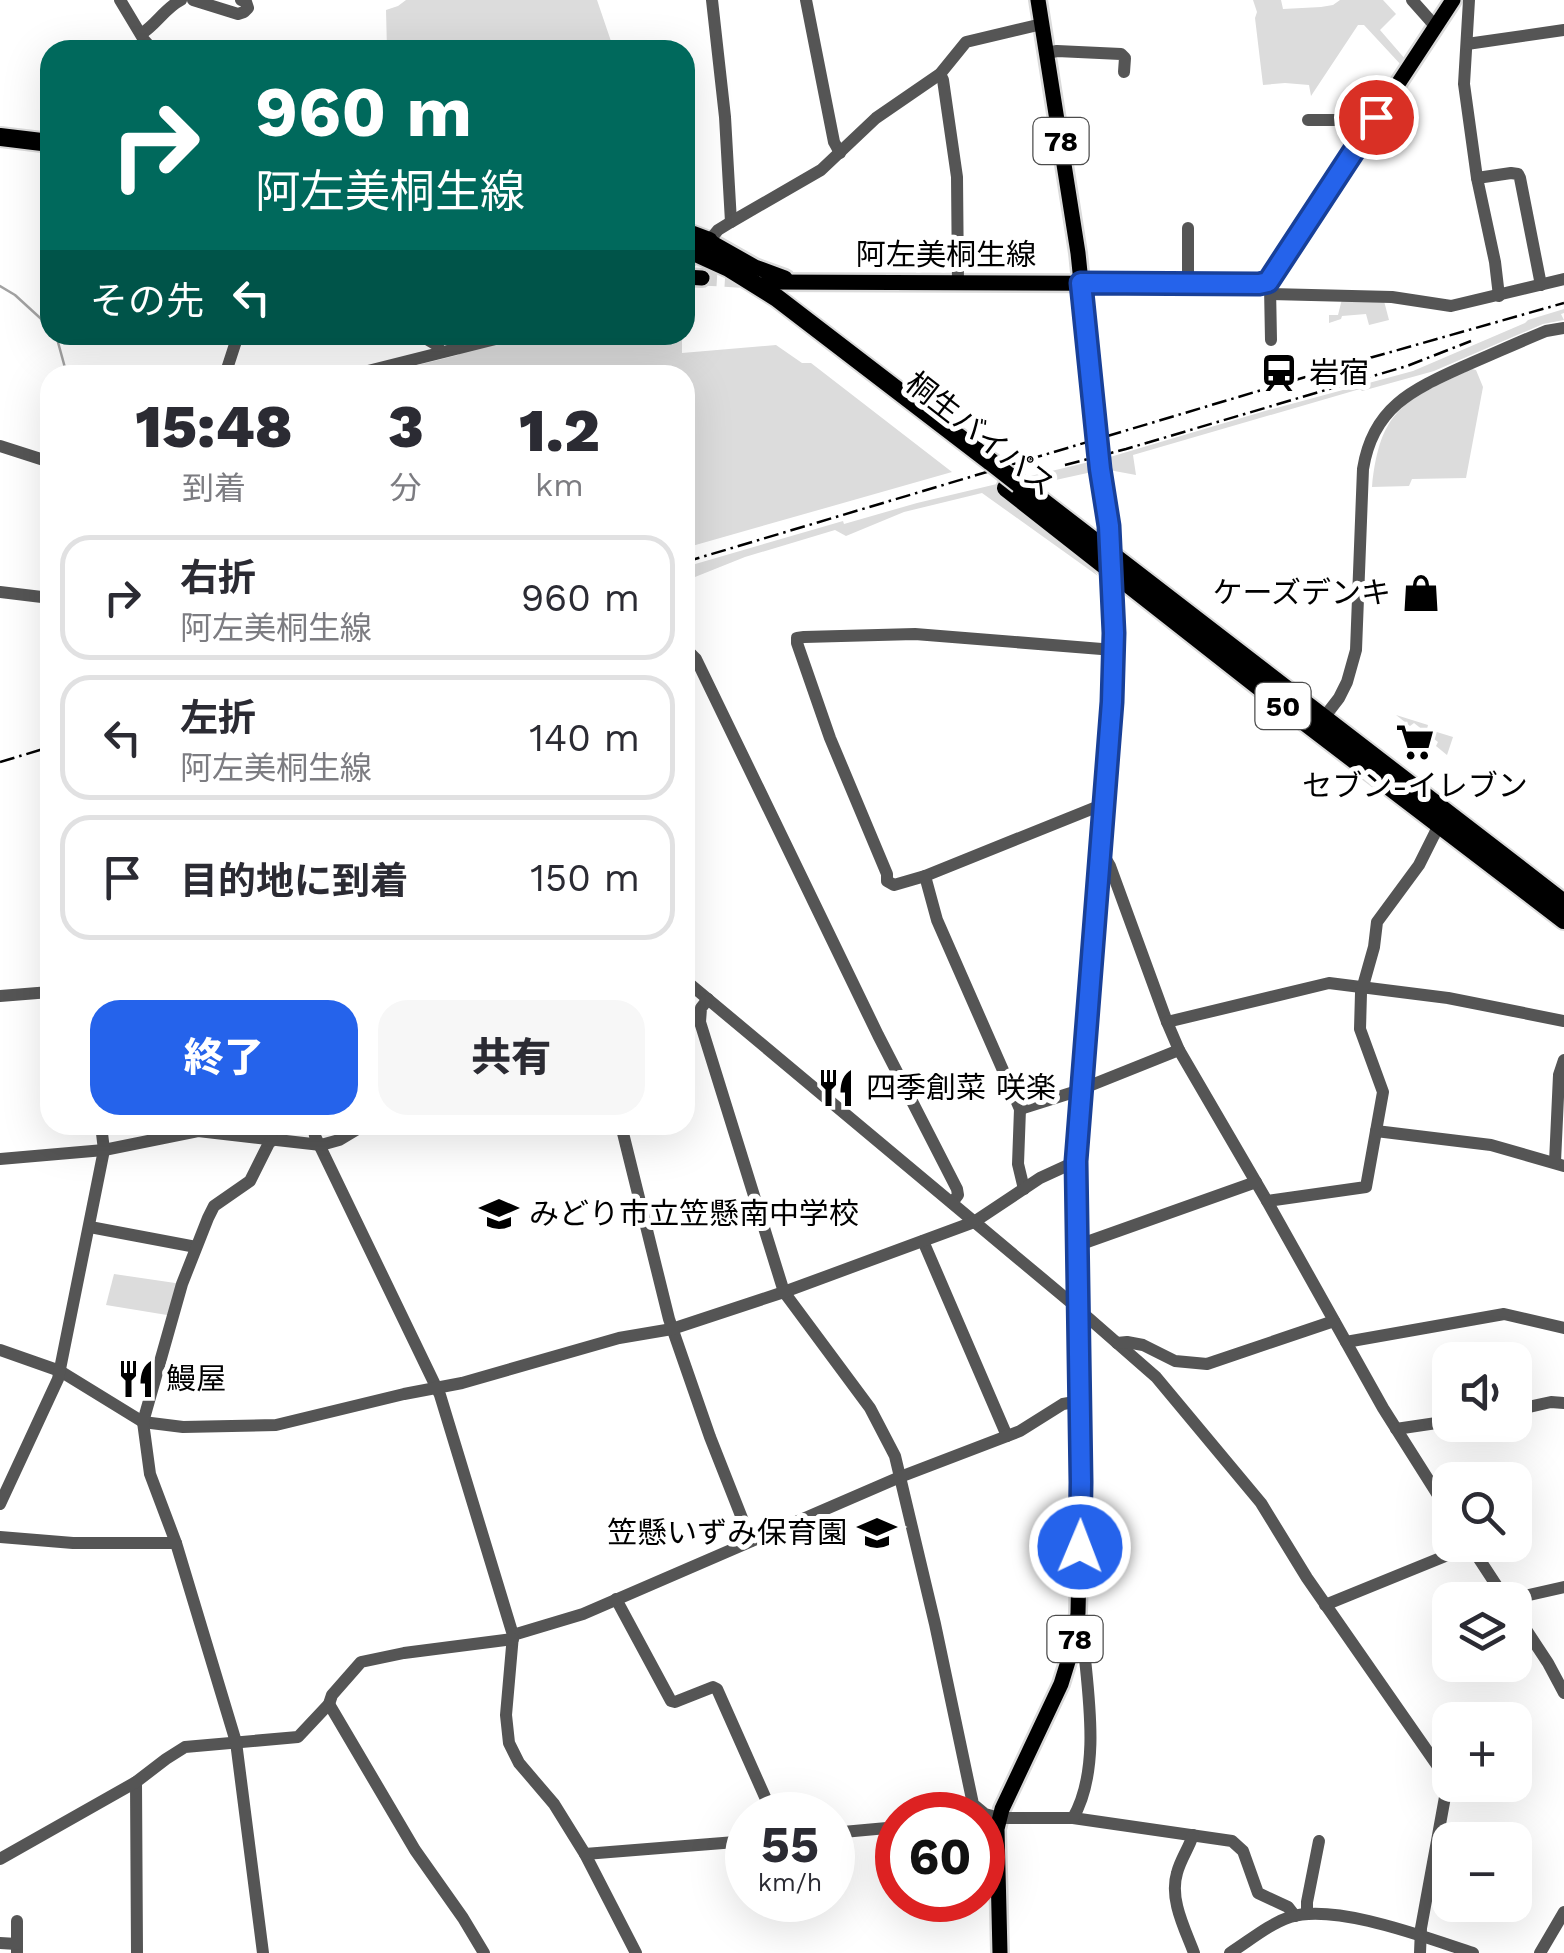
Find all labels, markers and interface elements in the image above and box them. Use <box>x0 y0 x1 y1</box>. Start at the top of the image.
text: 960 m <box>255 71 472 153</box>
pin <box>1334 75 1419 160</box>
icon: right <box>90 80 220 210</box>
icon: arrive <box>1349 90 1404 145</box>
road number: 78 <box>1034 118 1088 164</box>
text: 阿左美桐生線 <box>255 165 525 218</box>
street label: 阿左美桐生線 <box>856 237 1036 272</box>
icon: left <box>224 270 279 325</box>
text: その先 <box>90 279 204 323</box>
station icon: 岩宿 <box>1258 352 1300 394</box>
place label: 岩宿 <box>1309 355 1369 390</box>
street label: 桐生バイパス <box>899 365 1062 503</box>
text: 15:48 <box>135 391 293 462</box>
text: 3 <box>388 391 424 462</box>
text: 1.2 <box>519 395 600 466</box>
text: km <box>535 466 584 504</box>
text: 到着 <box>182 469 246 507</box>
text: 分 <box>390 469 422 507</box>
text: 右折 <box>180 556 256 600</box>
icon: right <box>95 570 150 625</box>
shop icon: ケーズデンキ <box>1400 572 1442 614</box>
place label: ケーズデンキ <box>1213 575 1391 610</box>
text: 960 m <box>521 576 640 620</box>
text: 阿左美桐生線 <box>180 609 372 647</box>
road number: 50 <box>1256 683 1310 729</box>
text: 左折 <box>180 696 256 740</box>
icon: left <box>95 710 150 765</box>
text: 140 m <box>529 716 640 760</box>
supermarket icon: セブン-イレブン <box>1394 721 1436 763</box>
text: 阿左美桐生線 <box>180 749 372 787</box>
place label: セブン-イレブン <box>1302 768 1528 803</box>
icon: arrive <box>95 850 150 905</box>
text: 150 m <box>530 856 640 900</box>
text: 目的地に到着 <box>180 859 408 903</box>
button: 終了 <box>90 1000 358 1115</box>
button: 共有 <box>378 1000 645 1115</box>
restaurant icon: 四季創菜 咲楽 <box>815 1067 857 1109</box>
place label: 四季創菜 咲楽 <box>866 1070 1056 1105</box>
school or university icon: みどり市立笠懸南中学校 <box>478 1193 520 1235</box>
place label: みどり市立笠懸南中学校 <box>529 1196 859 1231</box>
map controls <box>1432 1342 1532 1922</box>
button: sound <box>1432 1342 1532 1442</box>
restaurant icon: 鰻屋 <box>115 1358 157 1400</box>
place label: 鰻屋 <box>166 1361 226 1396</box>
button: search <box>1432 1462 1532 1562</box>
position arrow <box>1028 1495 1132 1599</box>
school or university icon: 笠懸いずみ保育園 <box>856 1512 898 1554</box>
place label: 笠懸いずみ保育園 <box>607 1515 847 1550</box>
button: layers <box>1432 1582 1532 1682</box>
road number: 78 <box>1048 1616 1102 1662</box>
button: + <box>1432 1702 1532 1802</box>
speed limit sign: 60 <box>875 1792 1005 1922</box>
text: 55 <box>761 1815 819 1874</box>
button: − <box>1432 1822 1532 1922</box>
text: km/h <box>758 1868 822 1897</box>

